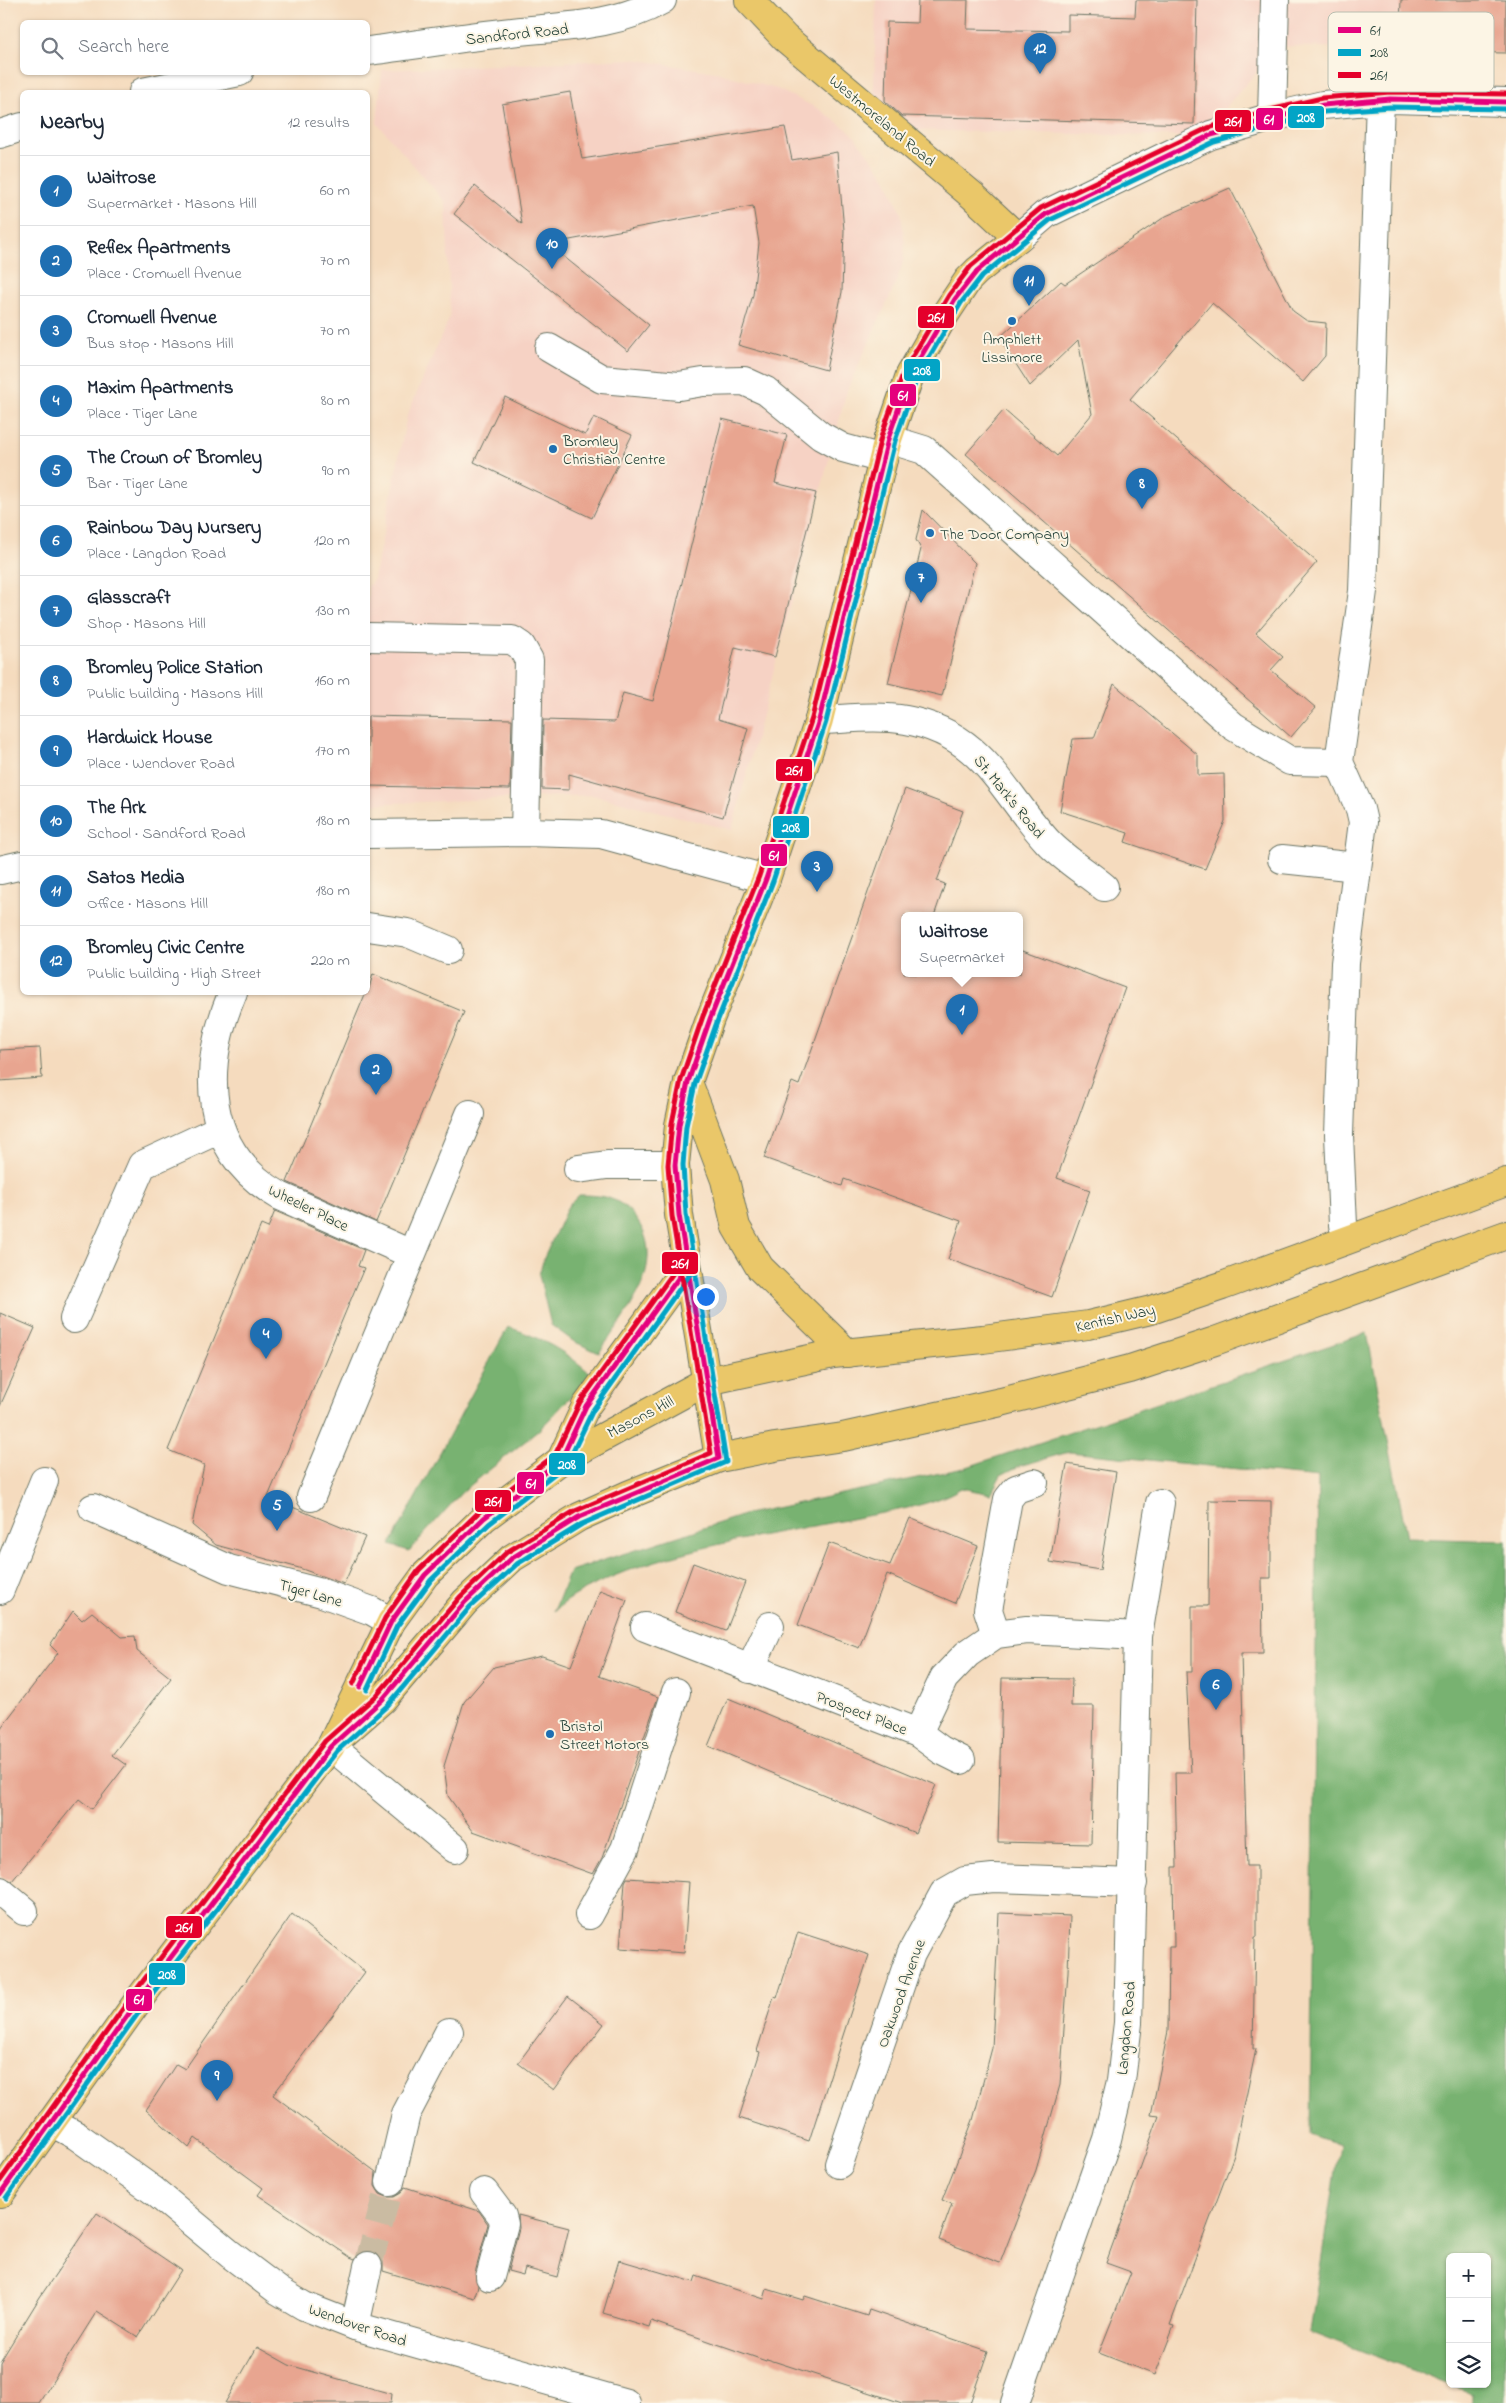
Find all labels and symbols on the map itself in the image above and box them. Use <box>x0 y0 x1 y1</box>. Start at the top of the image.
legend <box>1328 12 1494 92</box>
street label: Sandford Road <box>465 18 570 52</box>
text: 61 <box>1370 21 1381 42</box>
pin: 12 <box>1024 33 1056 74</box>
text: 208 <box>1370 43 1388 64</box>
text: 261 <box>1370 66 1388 87</box>
street label: Westmoreland Road <box>823 70 940 173</box>
line badge: 208 <box>1287 105 1325 129</box>
line badge: 61 <box>1255 107 1284 131</box>
text: 208 <box>1296 108 1316 129</box>
line badge: 261 <box>1214 109 1252 133</box>
text: 61 <box>1263 110 1275 131</box>
text: 261 <box>1223 112 1242 133</box>
pin: 10 <box>536 228 568 269</box>
pin: 11 <box>1013 265 1045 306</box>
line badge: 261 <box>917 305 955 329</box>
text: 261 <box>926 308 945 329</box>
marker: Amphlett Lissimore <box>1006 315 1018 327</box>
place label: Amphlett Lissimore <box>982 328 1043 370</box>
line badge: 208 <box>903 358 941 382</box>
text: 208 <box>912 361 932 382</box>
line badge: 61 <box>889 383 917 407</box>
text: 61 <box>897 386 909 407</box>
place label: Bromley Christian Centre <box>562 430 666 472</box>
marker: Bromley Christian Centre <box>547 443 559 455</box>
pin: 8 <box>1126 468 1158 509</box>
place label: The Door Company <box>940 523 1069 547</box>
marker: The Door Company <box>924 527 936 539</box>
pin: 7 <box>905 562 937 603</box>
street label: St. Mark's Road <box>967 750 1050 844</box>
line badge: 261 <box>775 758 813 782</box>
text: 261 <box>784 761 803 782</box>
line badge: 208 <box>772 815 810 839</box>
text: 208 <box>781 818 801 839</box>
line badge: 61 <box>760 843 788 867</box>
text: 61 <box>768 846 780 867</box>
pin: 3 <box>801 851 833 892</box>
pin: 1 <box>946 994 978 1035</box>
pin: 2 <box>360 1054 392 1095</box>
street label: Wheeler Place <box>264 1179 353 1239</box>
line badge: 261 <box>661 1251 699 1275</box>
text: 261 <box>670 1254 689 1275</box>
your location <box>693 1284 719 1310</box>
street label: Kentish Way <box>1073 1298 1158 1340</box>
pin: 4 <box>250 1318 282 1359</box>
street label: Masons Hill <box>603 1390 679 1445</box>
line badge: 208 <box>548 1452 586 1476</box>
text: 208 <box>557 1455 577 1476</box>
line badge: 61 <box>516 1471 545 1495</box>
text: 61 <box>525 1474 537 1495</box>
line badge: 261 <box>474 1489 512 1513</box>
pin: 5 <box>261 1490 293 1531</box>
text: 261 <box>483 1492 502 1513</box>
street label: Tiger Lane <box>276 1573 346 1615</box>
pin: 6 <box>1200 1669 1232 1710</box>
street label: Prospect Place <box>812 1685 911 1743</box>
place label: Bristol Street Motors <box>559 1715 649 1757</box>
marker: Bristol Street Motors <box>544 1728 556 1740</box>
line badge: 261 <box>165 1915 203 1939</box>
text: 261 <box>174 1918 193 1939</box>
street label: Oakwood Avenue <box>871 1935 933 2051</box>
line badge: 208 <box>148 1962 186 1986</box>
text: 208 <box>157 1965 177 1986</box>
street label: Langdon Road <box>1111 1980 1143 2076</box>
line badge: 61 <box>125 1988 153 2012</box>
text: 61 <box>133 1990 145 2011</box>
pin: 9 <box>201 2060 233 2101</box>
street label: Wendover Road <box>305 2298 410 2354</box>

